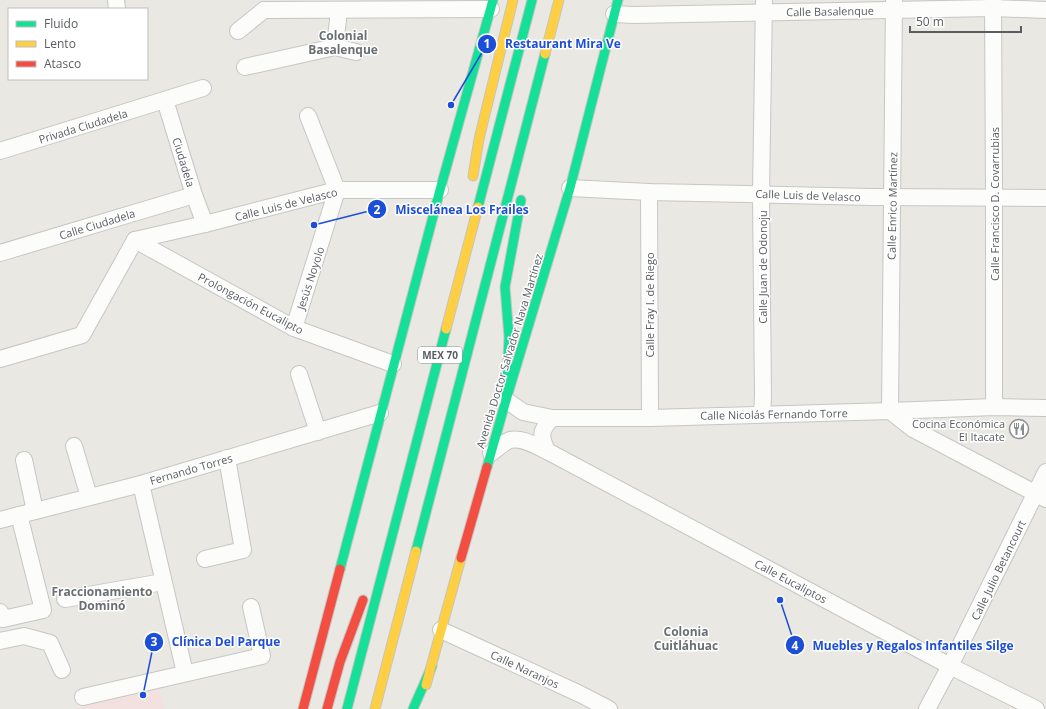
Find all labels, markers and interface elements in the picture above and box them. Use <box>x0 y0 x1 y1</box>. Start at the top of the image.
street label: Calle Basalenque <box>786 3 874 19</box>
legend <box>8 8 148 80</box>
scale bar <box>910 8 1021 34</box>
text: 50 m <box>916 13 944 30</box>
text: Fluido <box>44 15 78 32</box>
district label: Colonial Basalenque <box>308 27 378 58</box>
callout: Restaurant Mira Ve <box>477 32 629 56</box>
text: Lento <box>44 35 76 52</box>
text: 1 <box>484 35 490 52</box>
text: Restaurant Mira Ve <box>505 35 621 52</box>
text: Atasco <box>44 55 81 72</box>
street label: Privada Ciudadela <box>37 105 129 147</box>
street label: Calle Francisco D. Covarrubias <box>987 127 1002 281</box>
street label: Ciudadela <box>169 135 199 189</box>
street label: Calle Enrico Martínez <box>884 152 900 260</box>
street label: Calle Luis de Velasco <box>233 184 339 224</box>
street label: Calle Luis de Velasco <box>755 186 861 204</box>
callout: Miscelánea Los Frailes <box>367 197 536 221</box>
text: 2 <box>374 201 381 218</box>
text: Miscelánea Los Frailes <box>395 201 529 218</box>
street label: Calle Ciudadela <box>57 205 137 243</box>
street label: Calle Juan de Odonoju <box>755 210 770 324</box>
street label: Jesús Noyolo <box>292 244 327 312</box>
street label: Avenida Doctor Salvador Nava Martínez <box>472 252 546 450</box>
street label: Calle Fray I. de Riego <box>642 252 657 358</box>
street label: Prolongación Eucalipto <box>196 269 307 337</box>
road number: MEX 70 <box>418 347 462 363</box>
street label: Calle Nicolás Fernando Torre <box>700 405 848 423</box>
place label: Cocina Económica El Itacate <box>912 416 1005 444</box>
restaurant icon: Cocina Económica El Itacate <box>1008 418 1030 440</box>
street label: Fernando Torres <box>148 450 234 488</box>
street label: Calle Julio Betancourt <box>967 517 1029 622</box>
street label: Calle Eucaliptos <box>752 556 830 606</box>
district label: Fraccionamiento Dominó <box>52 583 152 614</box>
district label: Colonia Cuitláhuac <box>654 623 718 654</box>
callout: Clínica Del Parque <box>144 630 288 654</box>
text: 3 <box>151 633 158 650</box>
text: Clínica Del Parque <box>172 633 280 650</box>
callout: Muebles y Regalos Infantiles Silge <box>785 633 1022 657</box>
text: 4 <box>792 637 799 654</box>
text: Muebles y Regalos Infantiles Silge <box>812 637 1014 654</box>
street label: Calle Naranjos <box>488 647 562 691</box>

